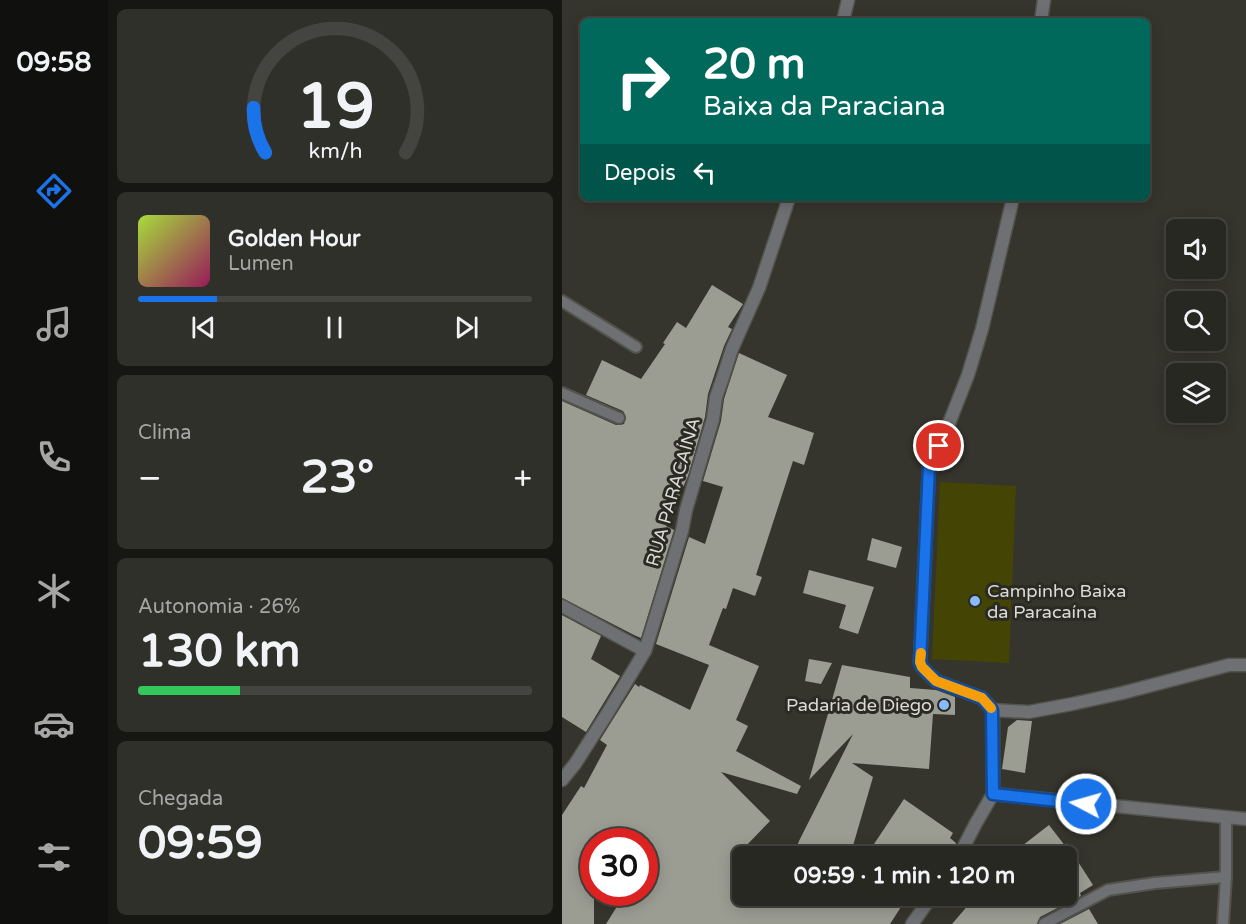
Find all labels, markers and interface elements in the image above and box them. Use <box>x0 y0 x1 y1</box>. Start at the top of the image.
text: 20 m <box>703 39 805 90</box>
icon: right <box>604 42 682 120</box>
text: 09:58 <box>17 46 91 79</box>
text: 19 <box>296 70 374 145</box>
text: Baixa da Paraciana <box>703 90 946 123</box>
text: km/h <box>308 138 362 164</box>
icon: left <box>688 156 721 189</box>
text: Depois <box>604 160 676 186</box>
icon: directions <box>33 170 75 212</box>
map controls <box>1166 219 1226 423</box>
button: sound <box>1166 219 1226 279</box>
text: Golden Hour <box>228 226 360 252</box>
text: Lumen <box>228 252 294 276</box>
button: search <box>1166 291 1226 351</box>
icon: music <box>33 303 75 345</box>
icon: previous <box>187 311 220 344</box>
icon: pause <box>318 311 351 344</box>
icon: next <box>450 311 483 344</box>
button: layers <box>1166 363 1226 423</box>
street label: RUA PARACAÍNA <box>641 415 705 569</box>
pin <box>913 420 964 471</box>
text: Clima <box>138 421 191 445</box>
icon: arrive <box>922 429 955 462</box>
icon: phone <box>33 436 75 478</box>
text: 23° <box>301 451 374 505</box>
text: − <box>138 459 162 498</box>
text: + <box>513 459 532 498</box>
icon: climate <box>33 570 75 612</box>
place label: Campinho Baixa da Paracaína <box>987 580 1126 623</box>
marker: Campinho Baixa da Paracaína <box>968 594 982 608</box>
text: Autonomia · 26% <box>138 595 300 619</box>
text: 130 km <box>138 625 300 679</box>
place label: Padaria de Diego <box>786 694 932 716</box>
marker: Padaria de Diego <box>937 698 951 712</box>
icon: car <box>33 703 75 745</box>
position arrow <box>1054 772 1118 836</box>
text: Chegada <box>138 787 223 811</box>
text: 09:59 <box>138 817 263 871</box>
speed limit sign: 30 <box>580 828 658 906</box>
icon: filters <box>33 836 75 878</box>
text: 09:59 · 1 min · 120 m <box>794 863 1015 889</box>

